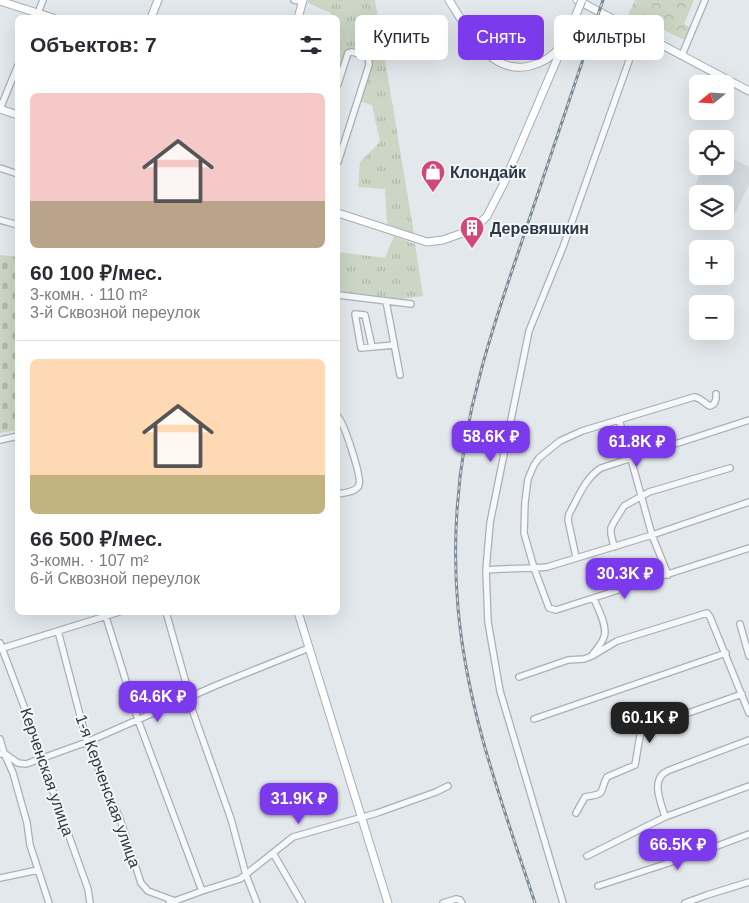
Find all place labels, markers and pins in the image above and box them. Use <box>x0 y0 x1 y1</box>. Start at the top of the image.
shop icon: Клондайк <box>420 159 446 193</box>
place label: Клондайк <box>450 164 527 181</box>
building icon: Деревяшкин <box>459 215 485 249</box>
place label: Деревяшкин <box>490 220 589 237</box>
pin: 58.6K ₽ <box>445 420 537 463</box>
pin: 61.8K ₽ <box>591 426 683 468</box>
pin: 30.3K ₽ <box>579 558 671 600</box>
pin: 64.6K ₽ <box>112 680 204 723</box>
pin: 60.1K ₽ <box>604 702 696 744</box>
pin: 31.9K ₽ <box>253 782 345 825</box>
pin: 66.5K ₽ <box>632 828 724 871</box>

